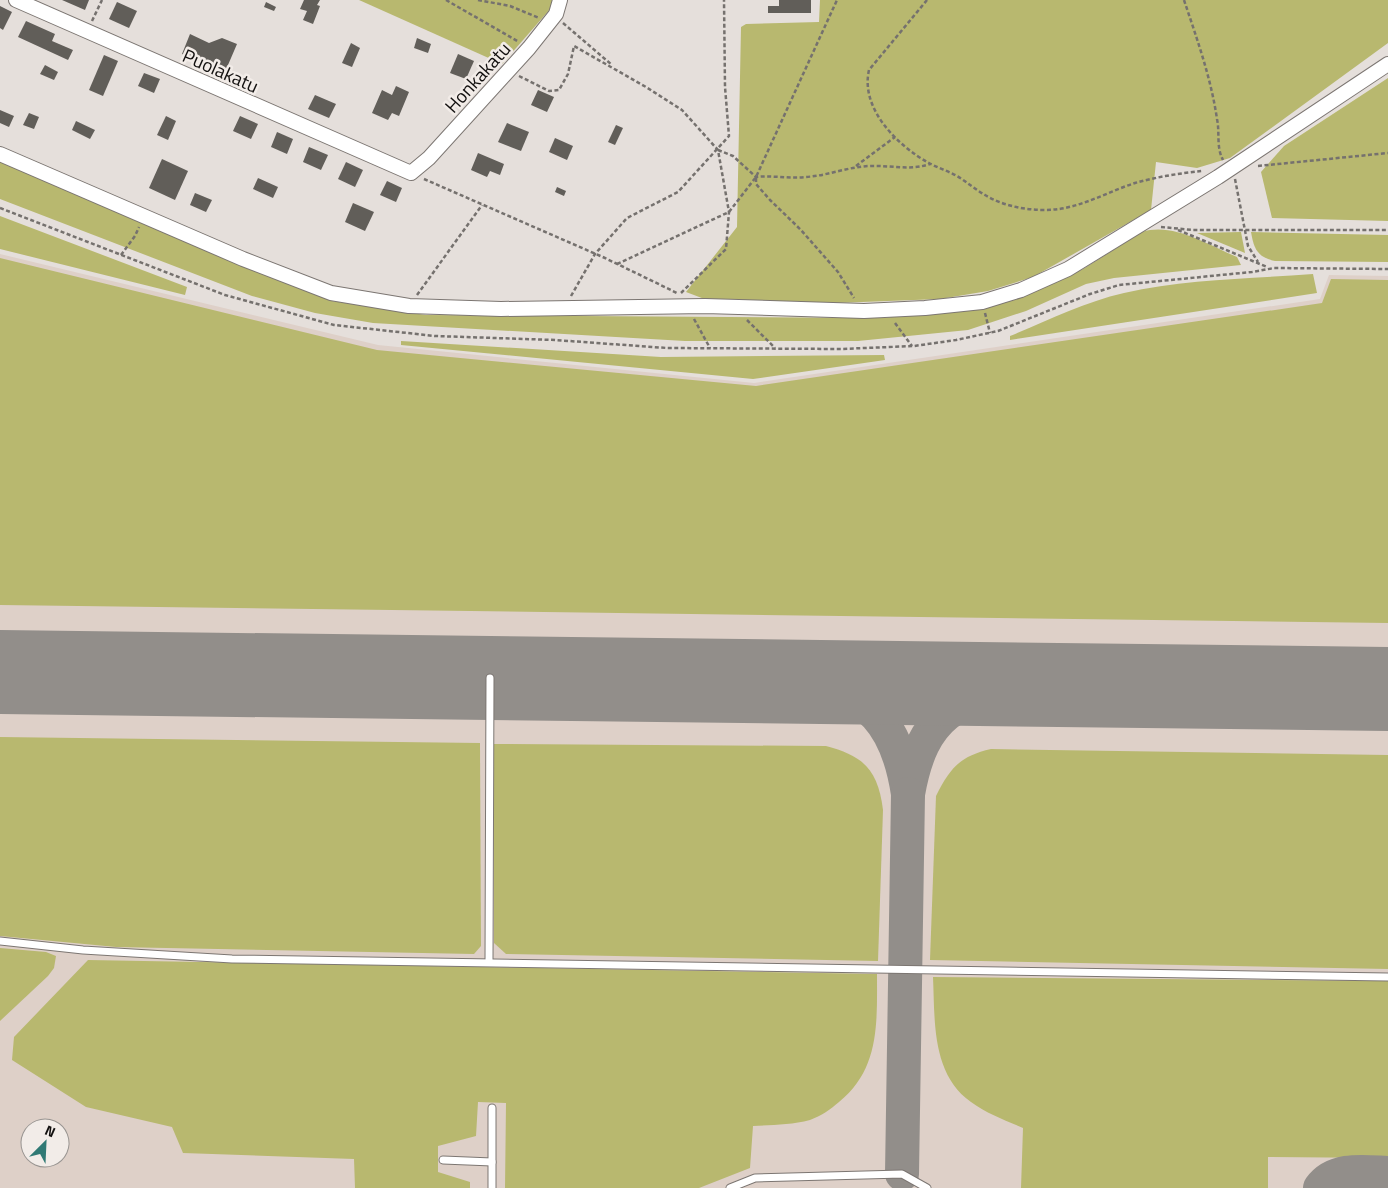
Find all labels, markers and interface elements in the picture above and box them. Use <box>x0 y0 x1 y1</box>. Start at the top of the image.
street label: Honkakatu <box>437 35 517 119</box>
street label: Puolakatu <box>178 40 264 100</box>
north arrow <box>20 1118 70 1168</box>
text: N <box>42 1119 59 1142</box>

